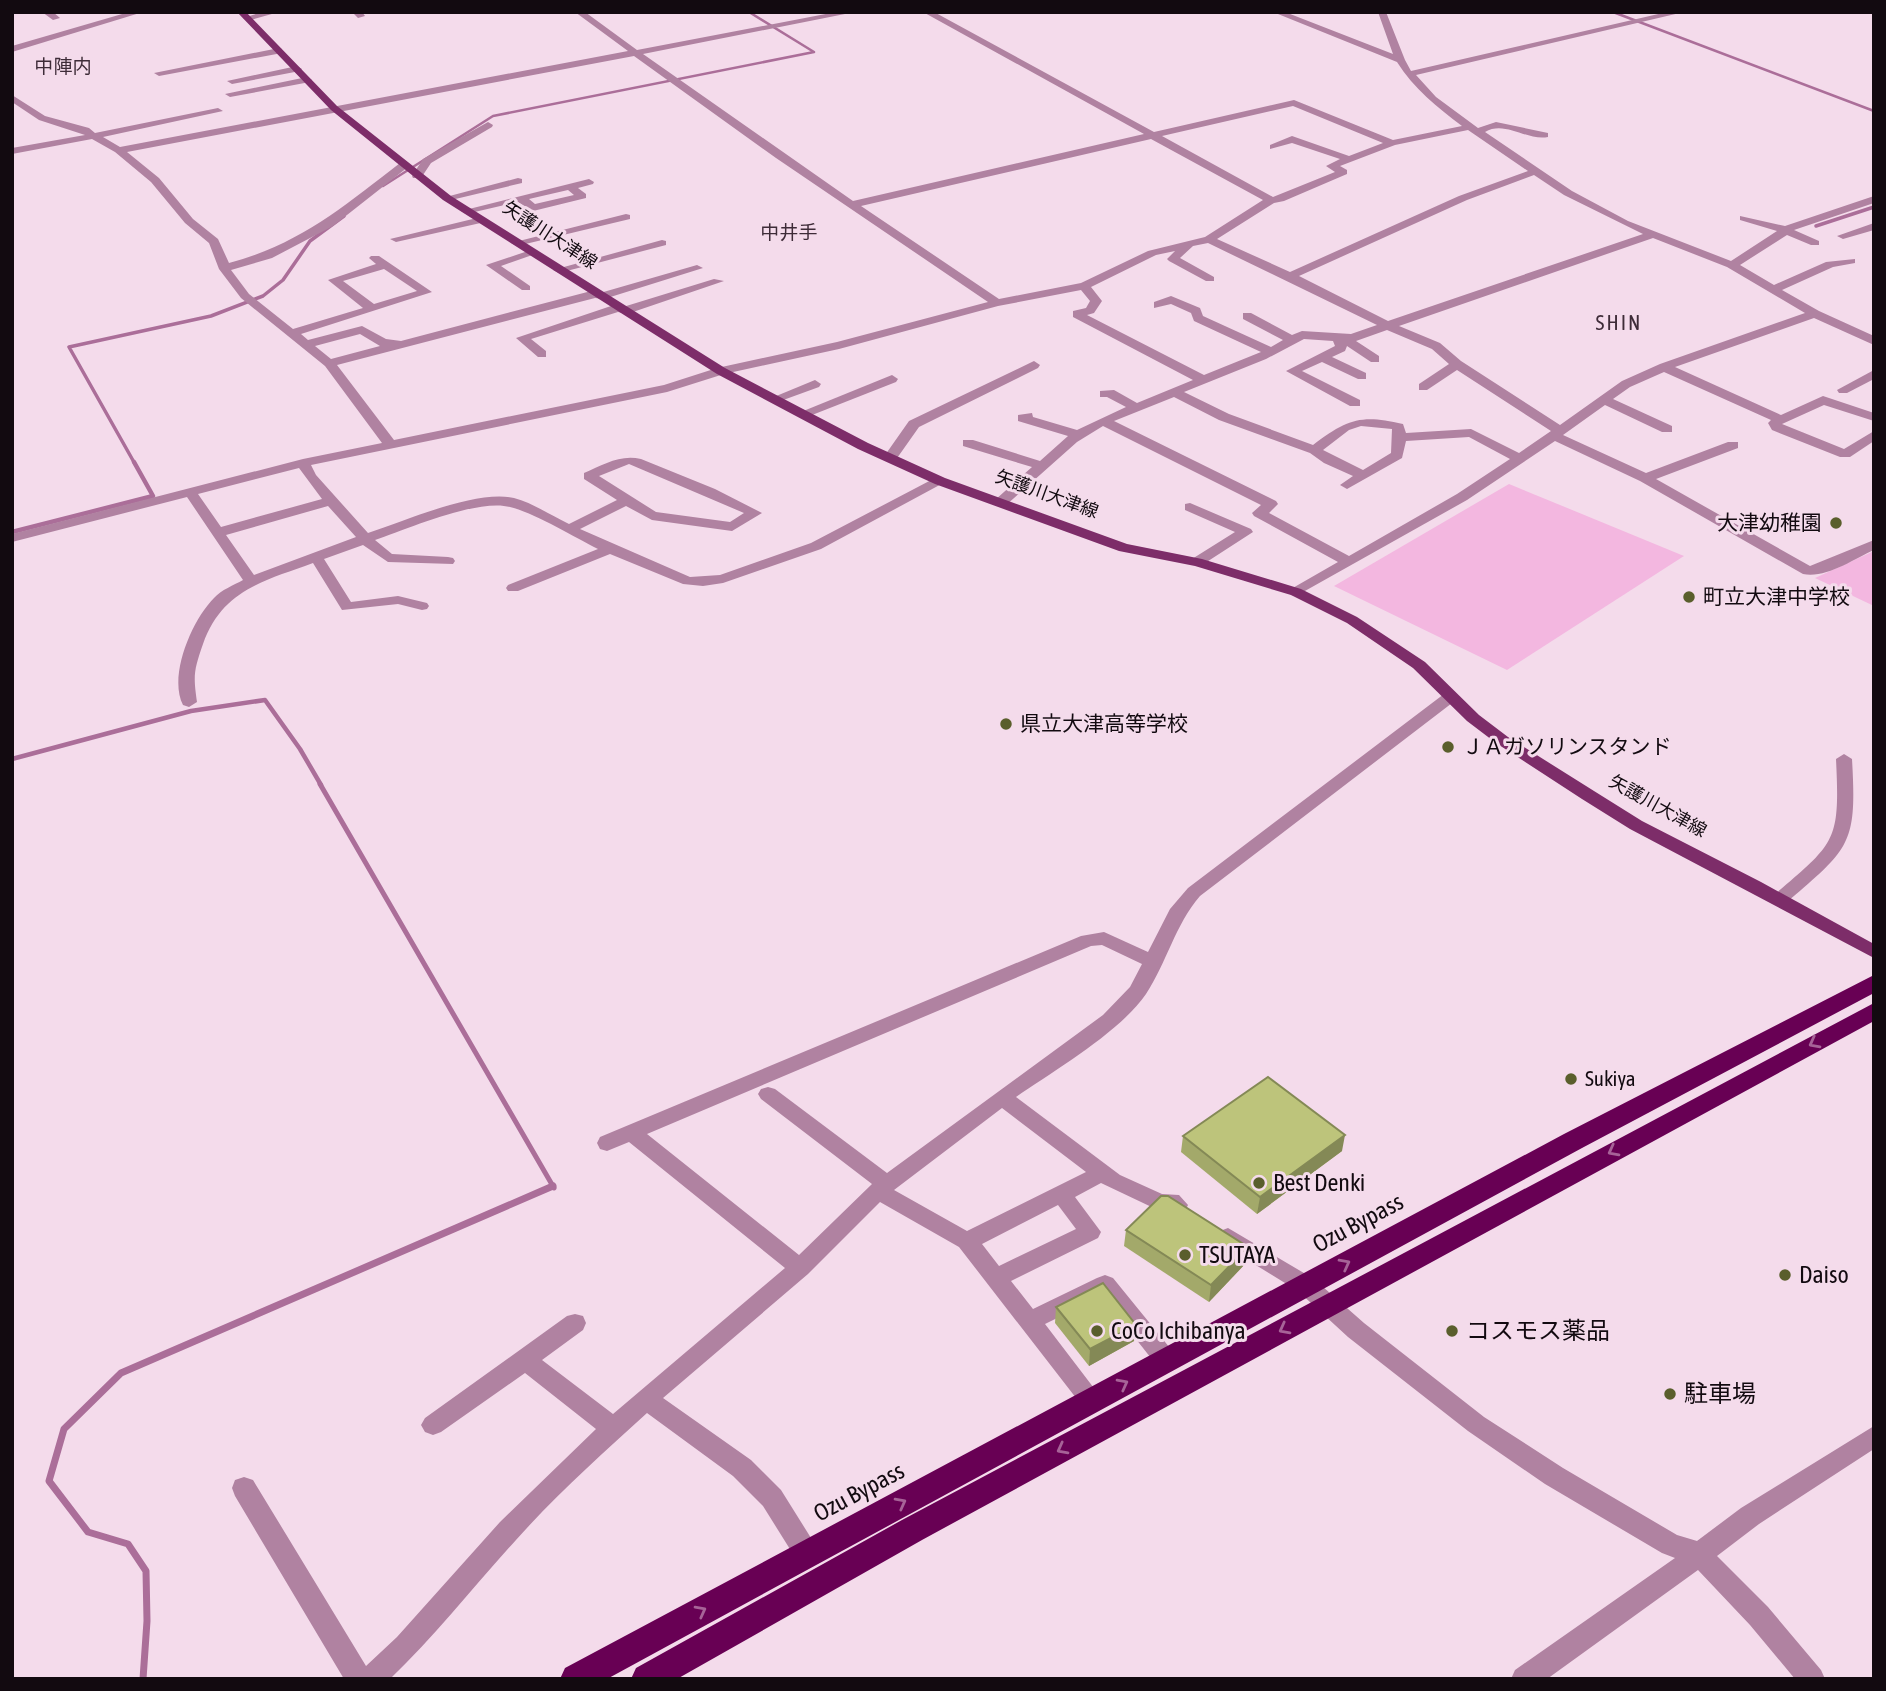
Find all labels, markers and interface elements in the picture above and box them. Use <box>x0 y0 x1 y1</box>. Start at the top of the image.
district label: 中陣内 <box>34 55 92 77</box>
street label: 矢護川大津線 <box>499 196 601 273</box>
district label: 中井手 <box>760 221 818 243</box>
district label: SHIN <box>1596 310 1642 334</box>
street label: 矢護川大津線 <box>993 465 1102 522</box>
place label: 大津幼稚園 <box>1717 510 1822 534</box>
marker: 大津幼稚園 <box>1828 515 1844 531</box>
place label: 町立大津中学校 <box>1703 584 1850 608</box>
marker: 町立大津中学校 <box>1681 589 1697 605</box>
place label: 県立大津高等学校 <box>1020 711 1188 735</box>
marker: 県立大津高等学校 <box>998 716 1014 732</box>
place label: ＪＡガソリンスタンド <box>1462 734 1672 758</box>
marker: ＪＡガソリンスタンド <box>1440 739 1456 755</box>
street label: 矢護川大津線 <box>1606 770 1711 841</box>
one-way arrow <box>1808 1035 1821 1049</box>
place label: Sukiya <box>1585 1066 1636 1090</box>
marker: Sukiya <box>1563 1071 1579 1087</box>
one-way arrow <box>1608 1143 1621 1157</box>
place label: Best Denki <box>1273 1169 1365 1196</box>
marker: Best Denki <box>1251 1175 1267 1191</box>
street label: Ozu Bypass <box>1308 1188 1407 1258</box>
place label: TSUTAYA <box>1199 1241 1275 1268</box>
marker: TSUTAYA <box>1177 1247 1193 1263</box>
one-way arrow <box>1337 1259 1350 1272</box>
place label: Daiso <box>1799 1261 1849 1288</box>
marker: Daiso <box>1777 1267 1793 1283</box>
place label: CoCo Ichibanya <box>1111 1317 1246 1344</box>
place label: コスモス薬品 <box>1466 1317 1610 1344</box>
one-way arrow <box>1278 1321 1291 1334</box>
marker: CoCo Ichibanya <box>1089 1323 1105 1339</box>
marker: コスモス薬品 <box>1444 1323 1460 1339</box>
one-way arrow <box>1115 1378 1128 1392</box>
place label: 駐車場 <box>1684 1380 1756 1407</box>
marker: 駐車場 <box>1662 1386 1678 1402</box>
one-way arrow <box>1057 1441 1069 1454</box>
street label: Ozu Bypass <box>809 1457 908 1527</box>
one-way arrow <box>894 1498 906 1511</box>
one-way arrow <box>694 1606 706 1619</box>

